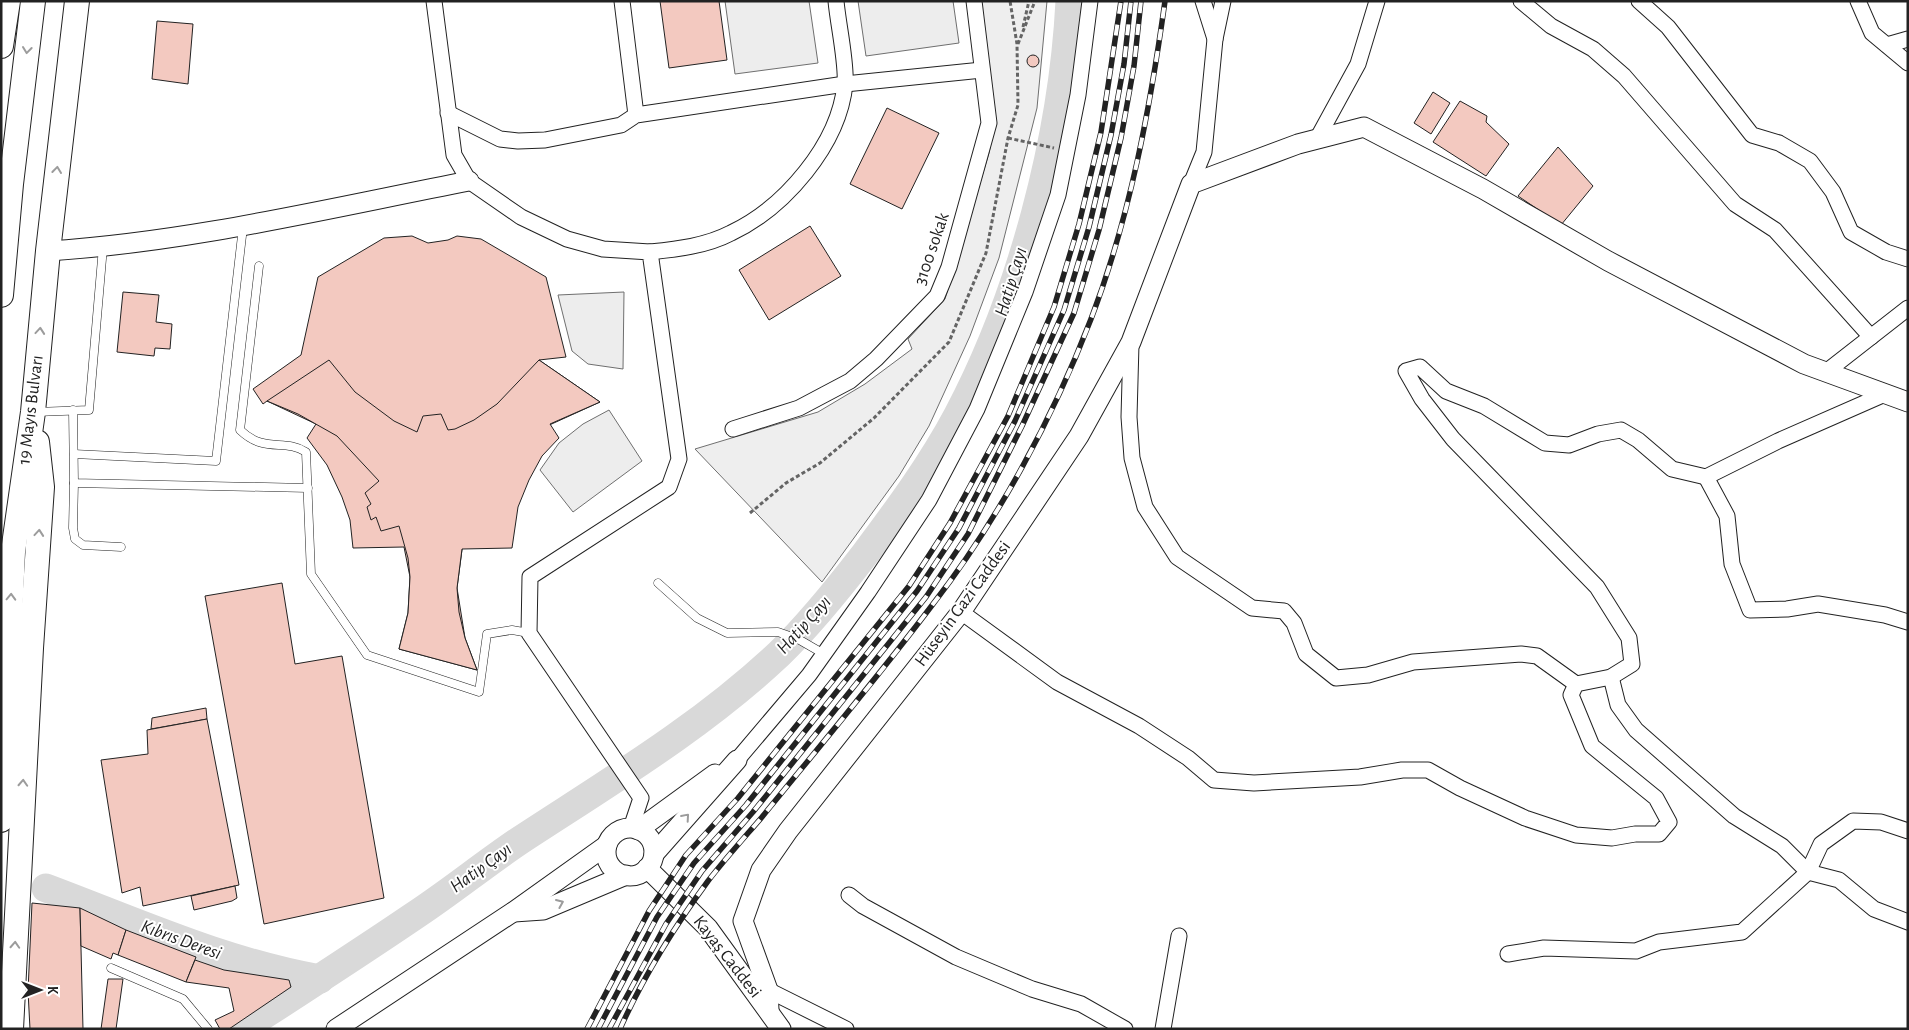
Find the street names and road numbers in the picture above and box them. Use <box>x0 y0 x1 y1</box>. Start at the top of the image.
street label: 3100 sokak <box>911 210 953 288</box>
street label: 19 Mayıs Bulvarı <box>15 354 47 466</box>
street label: Hüseyin Gazi Caddesi <box>912 538 1014 670</box>
street label: Kayaş Caddesi <box>690 913 764 1001</box>

